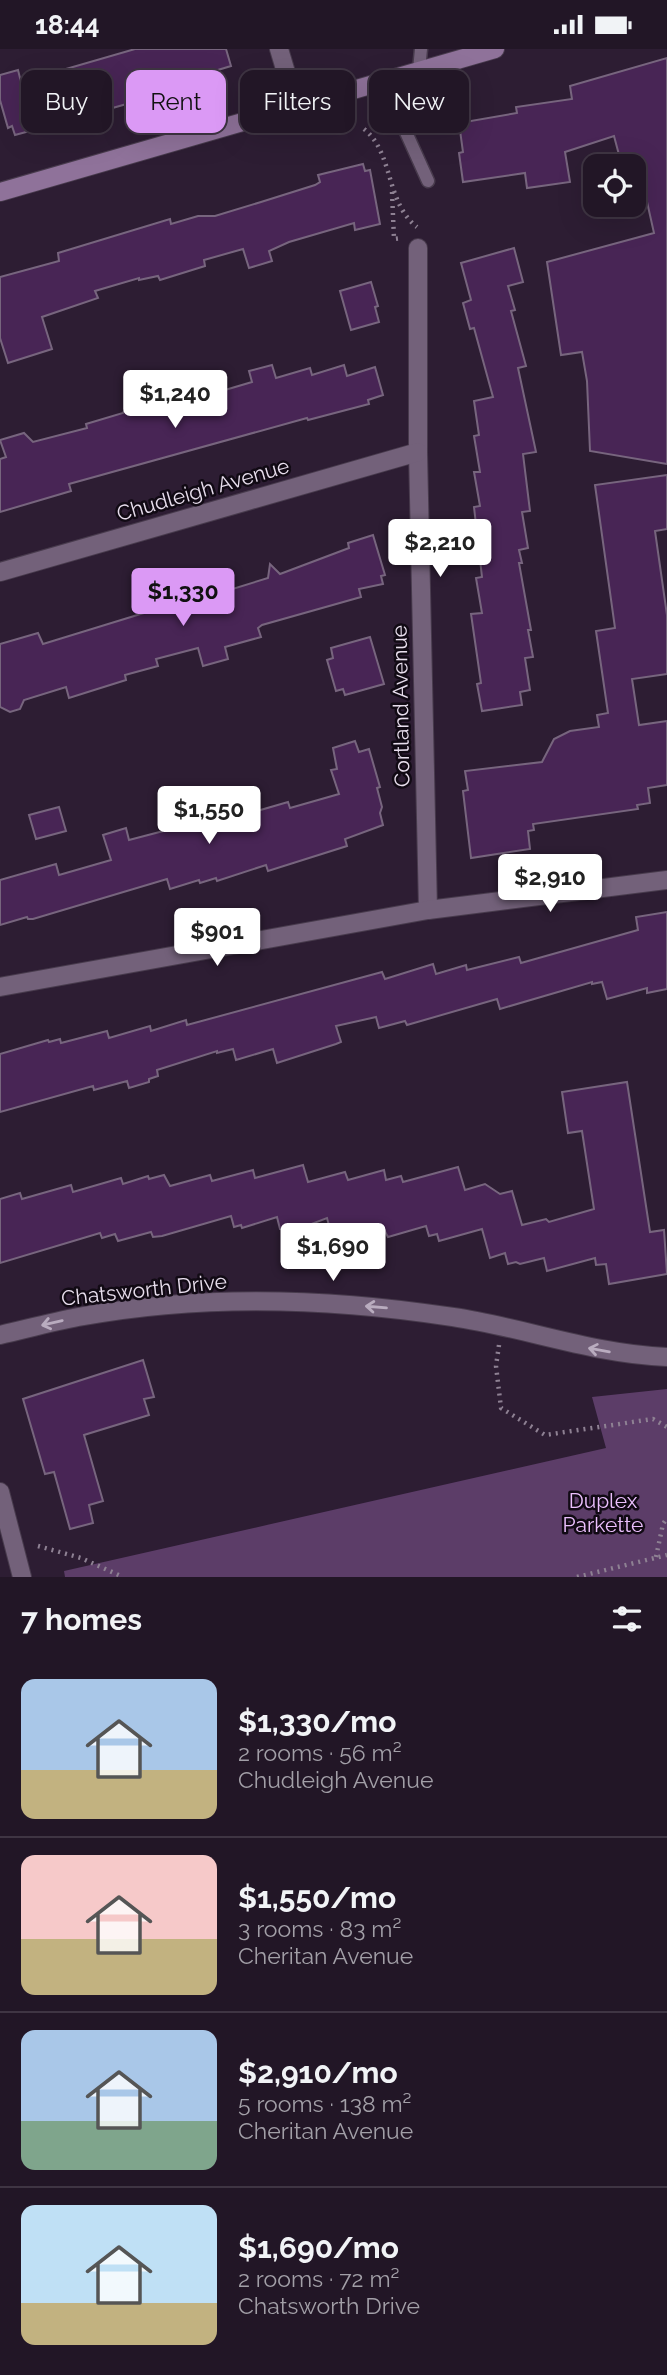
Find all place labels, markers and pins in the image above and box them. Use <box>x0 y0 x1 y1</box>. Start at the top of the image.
pin: $1,240 <box>118 371 232 430</box>
pin: $2,210 <box>383 519 497 579</box>
pin: $1,330 <box>126 569 240 628</box>
pin: $1,550 <box>152 787 266 846</box>
pin: $2,910 <box>493 855 607 914</box>
pin: $901 <box>176 909 258 968</box>
pin: $1,690 <box>276 1223 390 1283</box>

